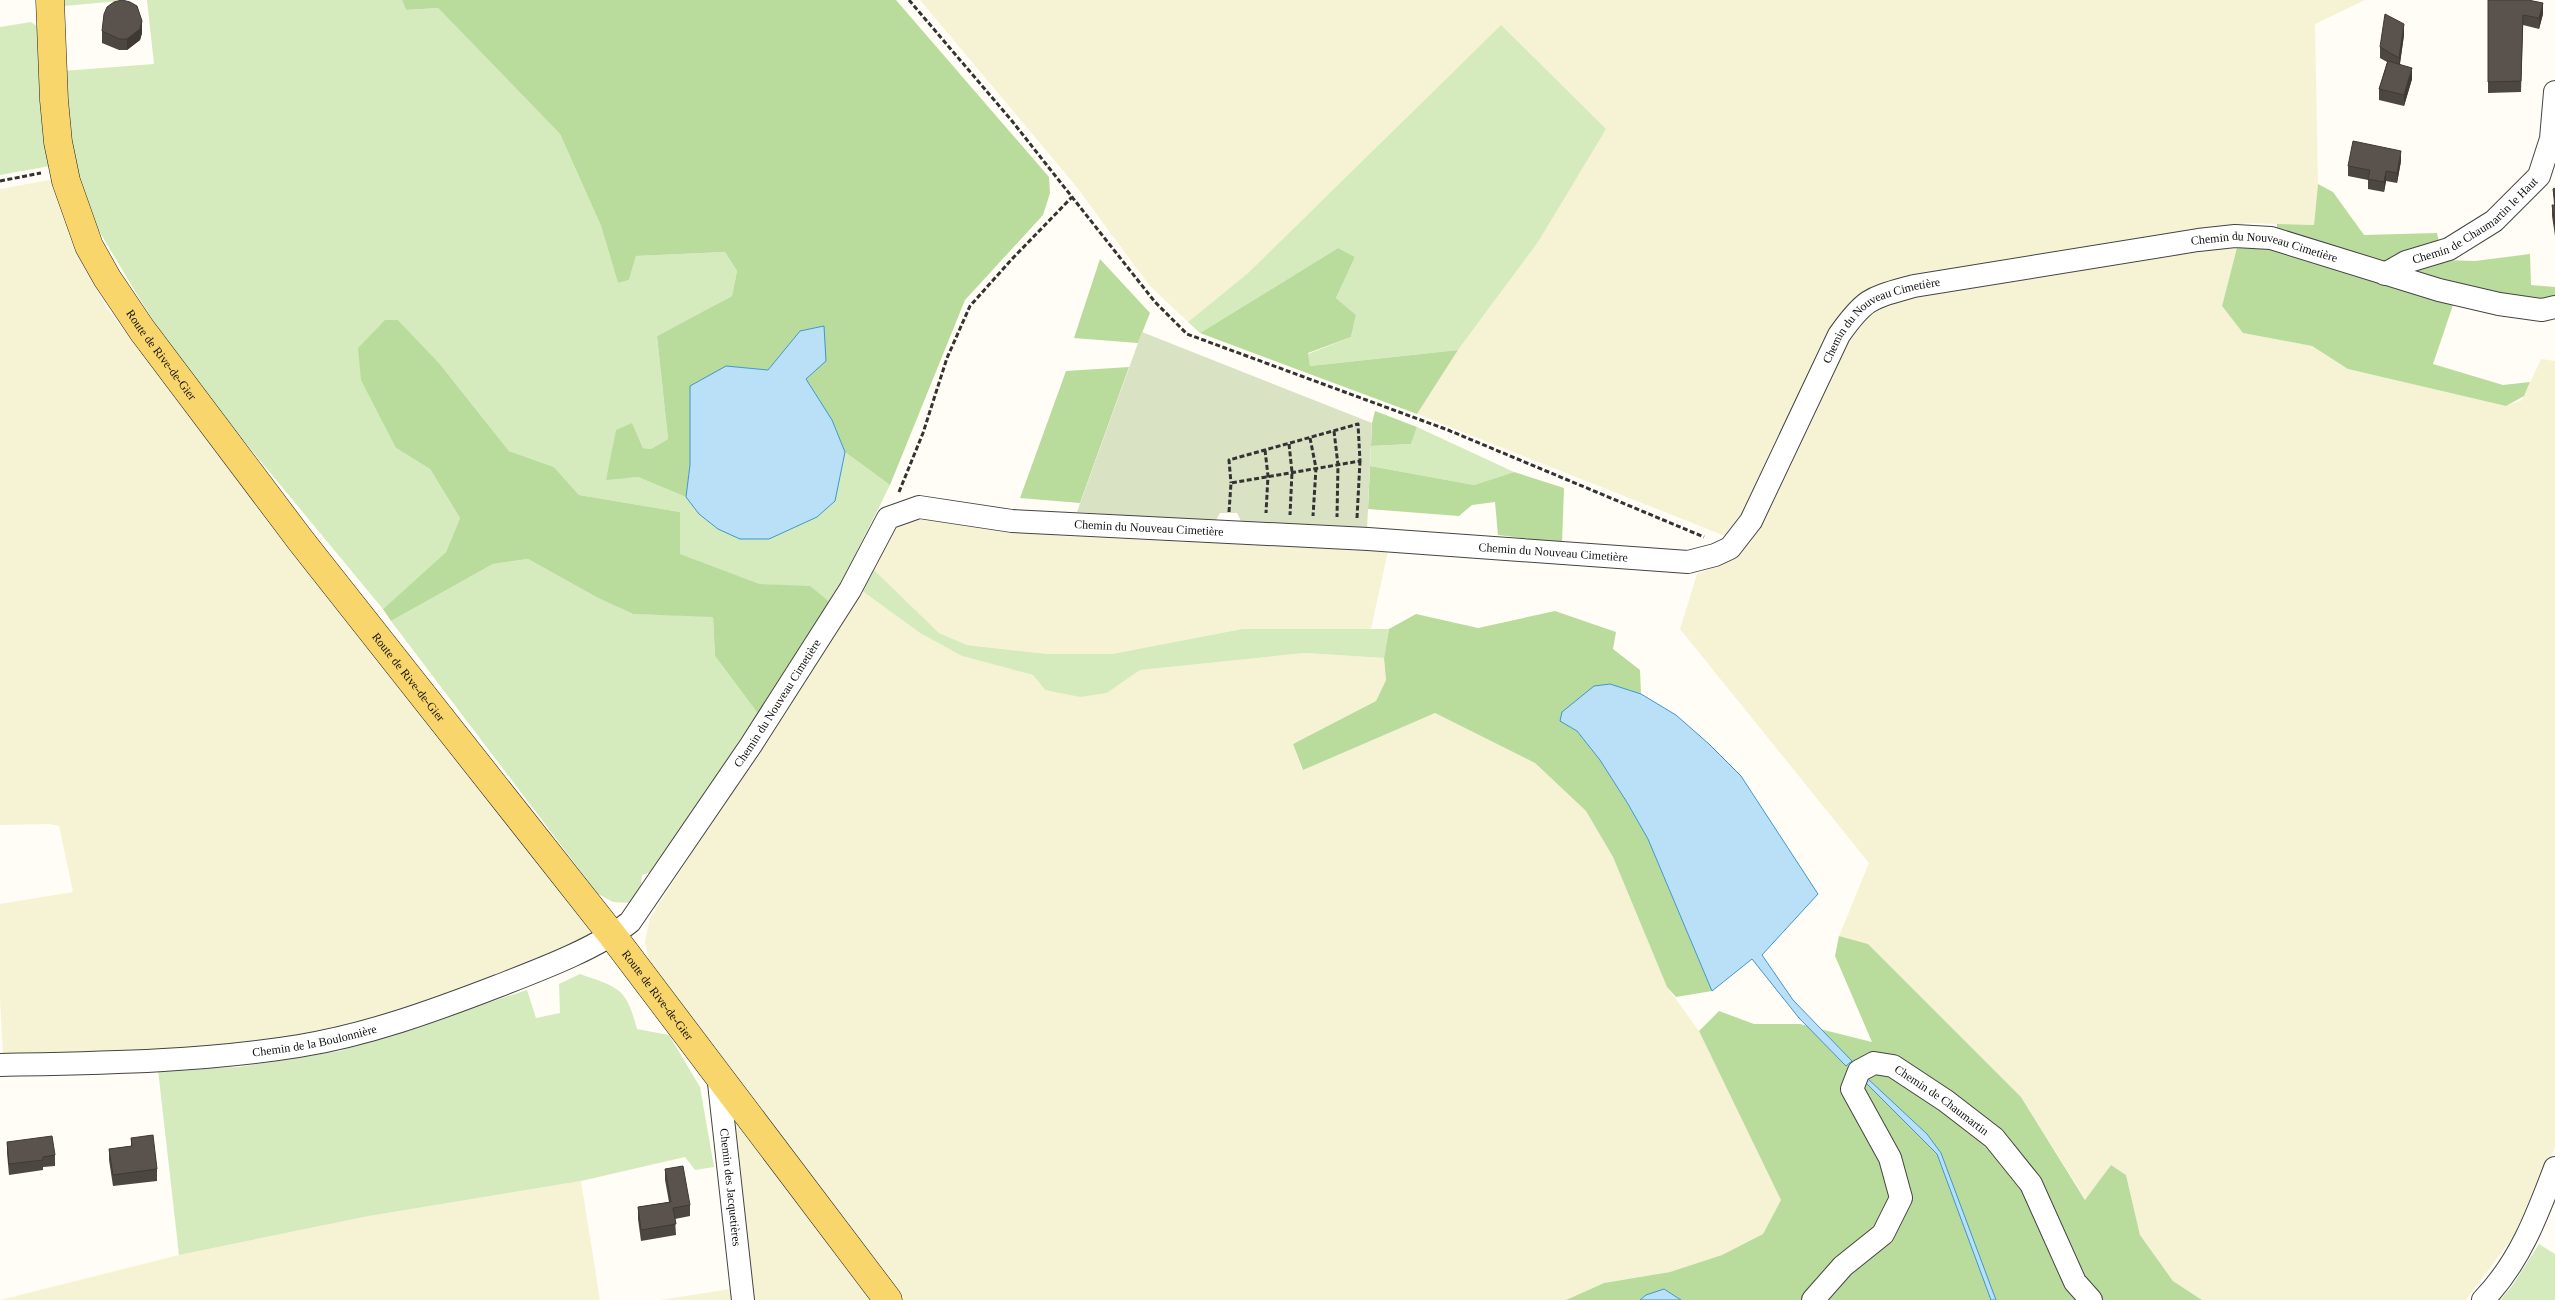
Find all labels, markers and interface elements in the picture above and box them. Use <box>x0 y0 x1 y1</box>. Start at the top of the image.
street label: Chemin de Chaumartin le Haut <box>2410 174 2541 267</box>
street label: Chemin du Nouveau Cimetière <box>2190 229 2339 265</box>
street label: Chemin du Nouveau Cimetière <box>1820 275 1941 366</box>
street label: Route de Rive-de-Gier <box>123 307 200 403</box>
street label: Chemin du Nouveau Cimetière <box>1074 517 1224 539</box>
street label: Chemin du Nouveau Cimetière <box>1478 540 1628 565</box>
street label: Route de Rive-de-Gier <box>369 630 448 724</box>
street label: Chemin du Nouveau Cimetière <box>731 637 824 770</box>
street label: Route de Rive-de-Gier <box>619 947 696 1043</box>
street label: Chemin de la Boulonnière <box>252 1022 378 1059</box>
street label: Chemin de Chaumartin <box>1892 1062 1991 1138</box>
street label: Chemin des Jacquetières <box>717 1128 744 1247</box>

